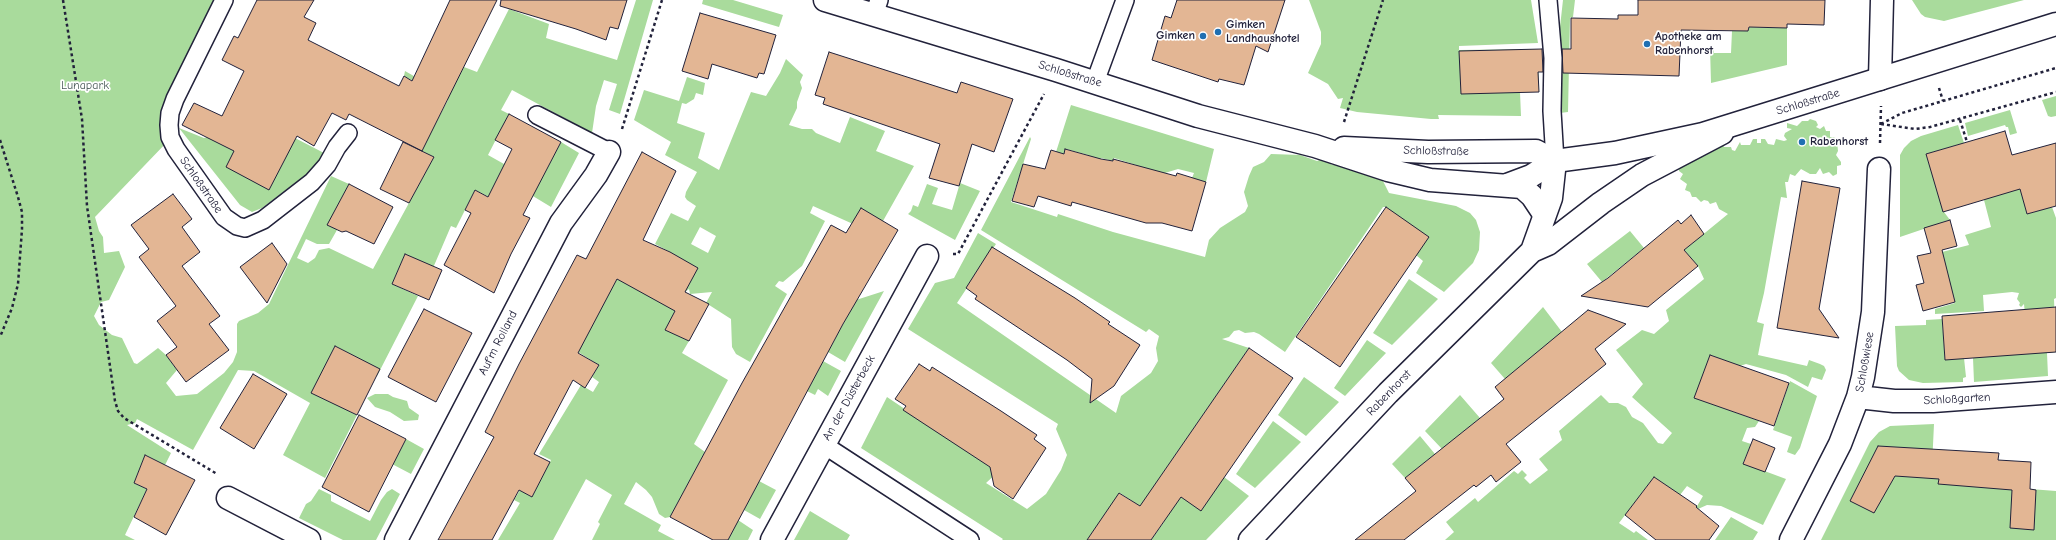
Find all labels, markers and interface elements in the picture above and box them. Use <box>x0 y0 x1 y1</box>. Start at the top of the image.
place label: Gimken Landhaushotel <box>1226 18 1300 46</box>
marker: Gimken Landhaushotel <box>1213 27 1223 37</box>
place label: Gimken <box>1156 29 1195 43</box>
place label: Apotheke am Rabenhorst <box>1655 30 1722 58</box>
marker: Gimken <box>1198 31 1208 41</box>
marker: Apotheke am Rabenhorst <box>1642 39 1652 49</box>
street label: Schloßstraße <box>1037 58 1103 90</box>
park label: Lunapark <box>61 79 109 93</box>
street label: Schloßstraße <box>1775 86 1841 118</box>
place label: Rabenhorst <box>1810 135 1868 149</box>
marker: Rabenhorst <box>1797 137 1807 147</box>
street label: Schloßstraße <box>1403 143 1469 159</box>
street label: Schloßstraße <box>176 154 226 216</box>
street label: Auf'm Rolland <box>476 308 520 378</box>
street label: Schloßwiese <box>1853 331 1877 393</box>
street label: An der Düsterbeck <box>820 353 878 443</box>
street label: Rabenhorst <box>1364 367 1414 419</box>
street label: Schloßgarten <box>1923 390 1991 408</box>

